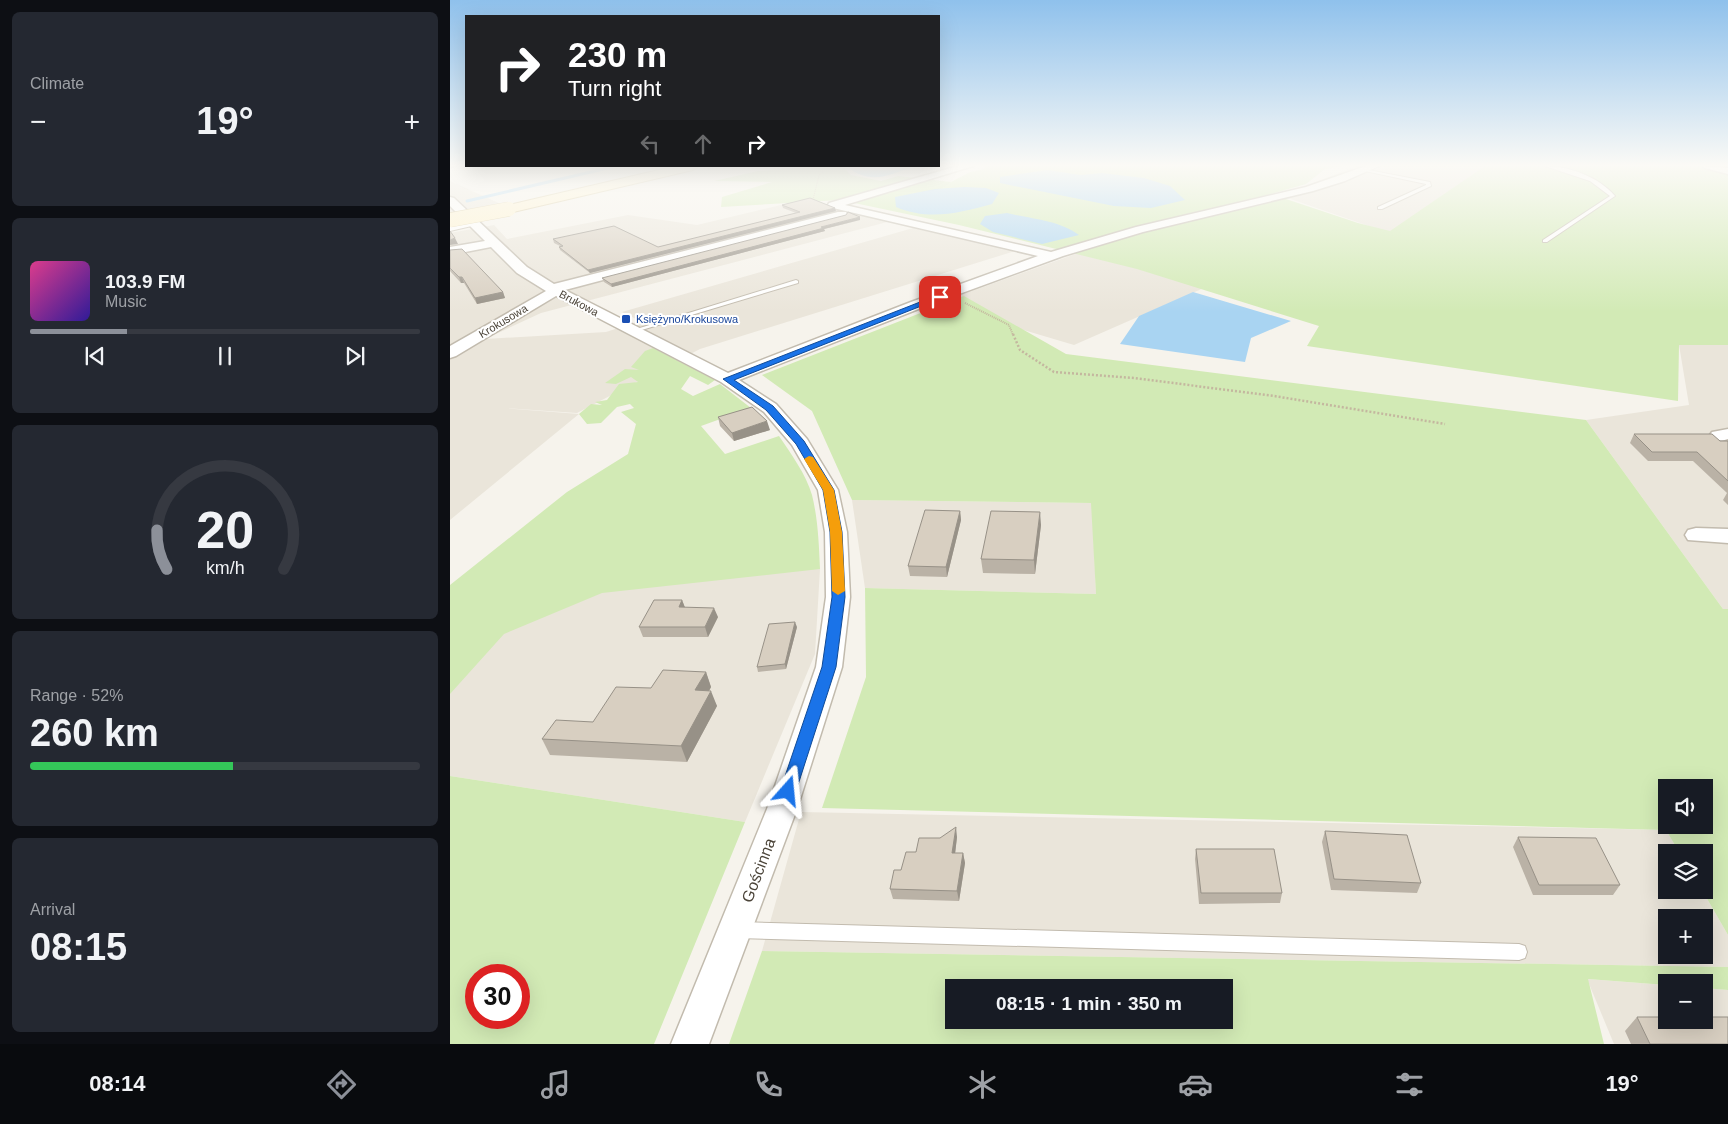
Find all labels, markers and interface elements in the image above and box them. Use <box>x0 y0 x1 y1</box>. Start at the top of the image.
icon: right <box>485 35 550 100</box>
text: 230 m <box>568 35 667 74</box>
text: Climate <box>30 75 84 92</box>
text: Turn right <box>568 76 661 101</box>
text: 19° <box>196 100 254 142</box>
text: − <box>30 106 46 137</box>
text: + <box>404 106 420 137</box>
icon: left <box>636 130 664 158</box>
icon: ahead <box>689 130 717 158</box>
icon: right <box>742 130 770 158</box>
text: 103.9 FM <box>105 271 185 292</box>
pin <box>919 276 961 318</box>
icon: arrive <box>926 283 954 311</box>
street label: Brukowa <box>557 288 601 319</box>
text: Music <box>105 293 147 310</box>
street label: Krokusowa <box>477 301 530 340</box>
marker: Księżyno/Krokusowa <box>620 313 632 325</box>
place label: Księżyno/Krokusowa <box>636 313 739 325</box>
icon: previous <box>81 342 109 370</box>
icon: pause <box>211 342 239 370</box>
icon: next <box>341 342 369 370</box>
text: 20 <box>196 501 254 559</box>
text: km/h <box>206 558 244 578</box>
text: Range · 52% <box>30 687 123 704</box>
text: 260 km <box>30 712 159 754</box>
position arrow <box>761 764 813 816</box>
map controls <box>1658 779 1713 1029</box>
button: sound <box>1658 779 1713 834</box>
street label: Gościnna <box>738 835 779 905</box>
button: layers <box>1658 844 1713 899</box>
text: Arrival <box>30 901 75 918</box>
button: + <box>1658 909 1713 964</box>
text: 08:15 <box>30 926 127 968</box>
speed limit sign: 30 <box>465 964 530 1029</box>
button: − <box>1658 974 1713 1029</box>
text: 08:15 · 1 min · 350 m <box>996 993 1182 1014</box>
icon: directions <box>324 1067 359 1102</box>
icon: music <box>538 1067 573 1102</box>
icon: phone <box>751 1067 786 1102</box>
icon: climate <box>965 1067 1000 1102</box>
icon: car <box>1178 1067 1213 1102</box>
icon: filters <box>1392 1067 1427 1102</box>
text: 08:14 <box>89 1071 146 1096</box>
text: 19° <box>1605 1071 1639 1096</box>

